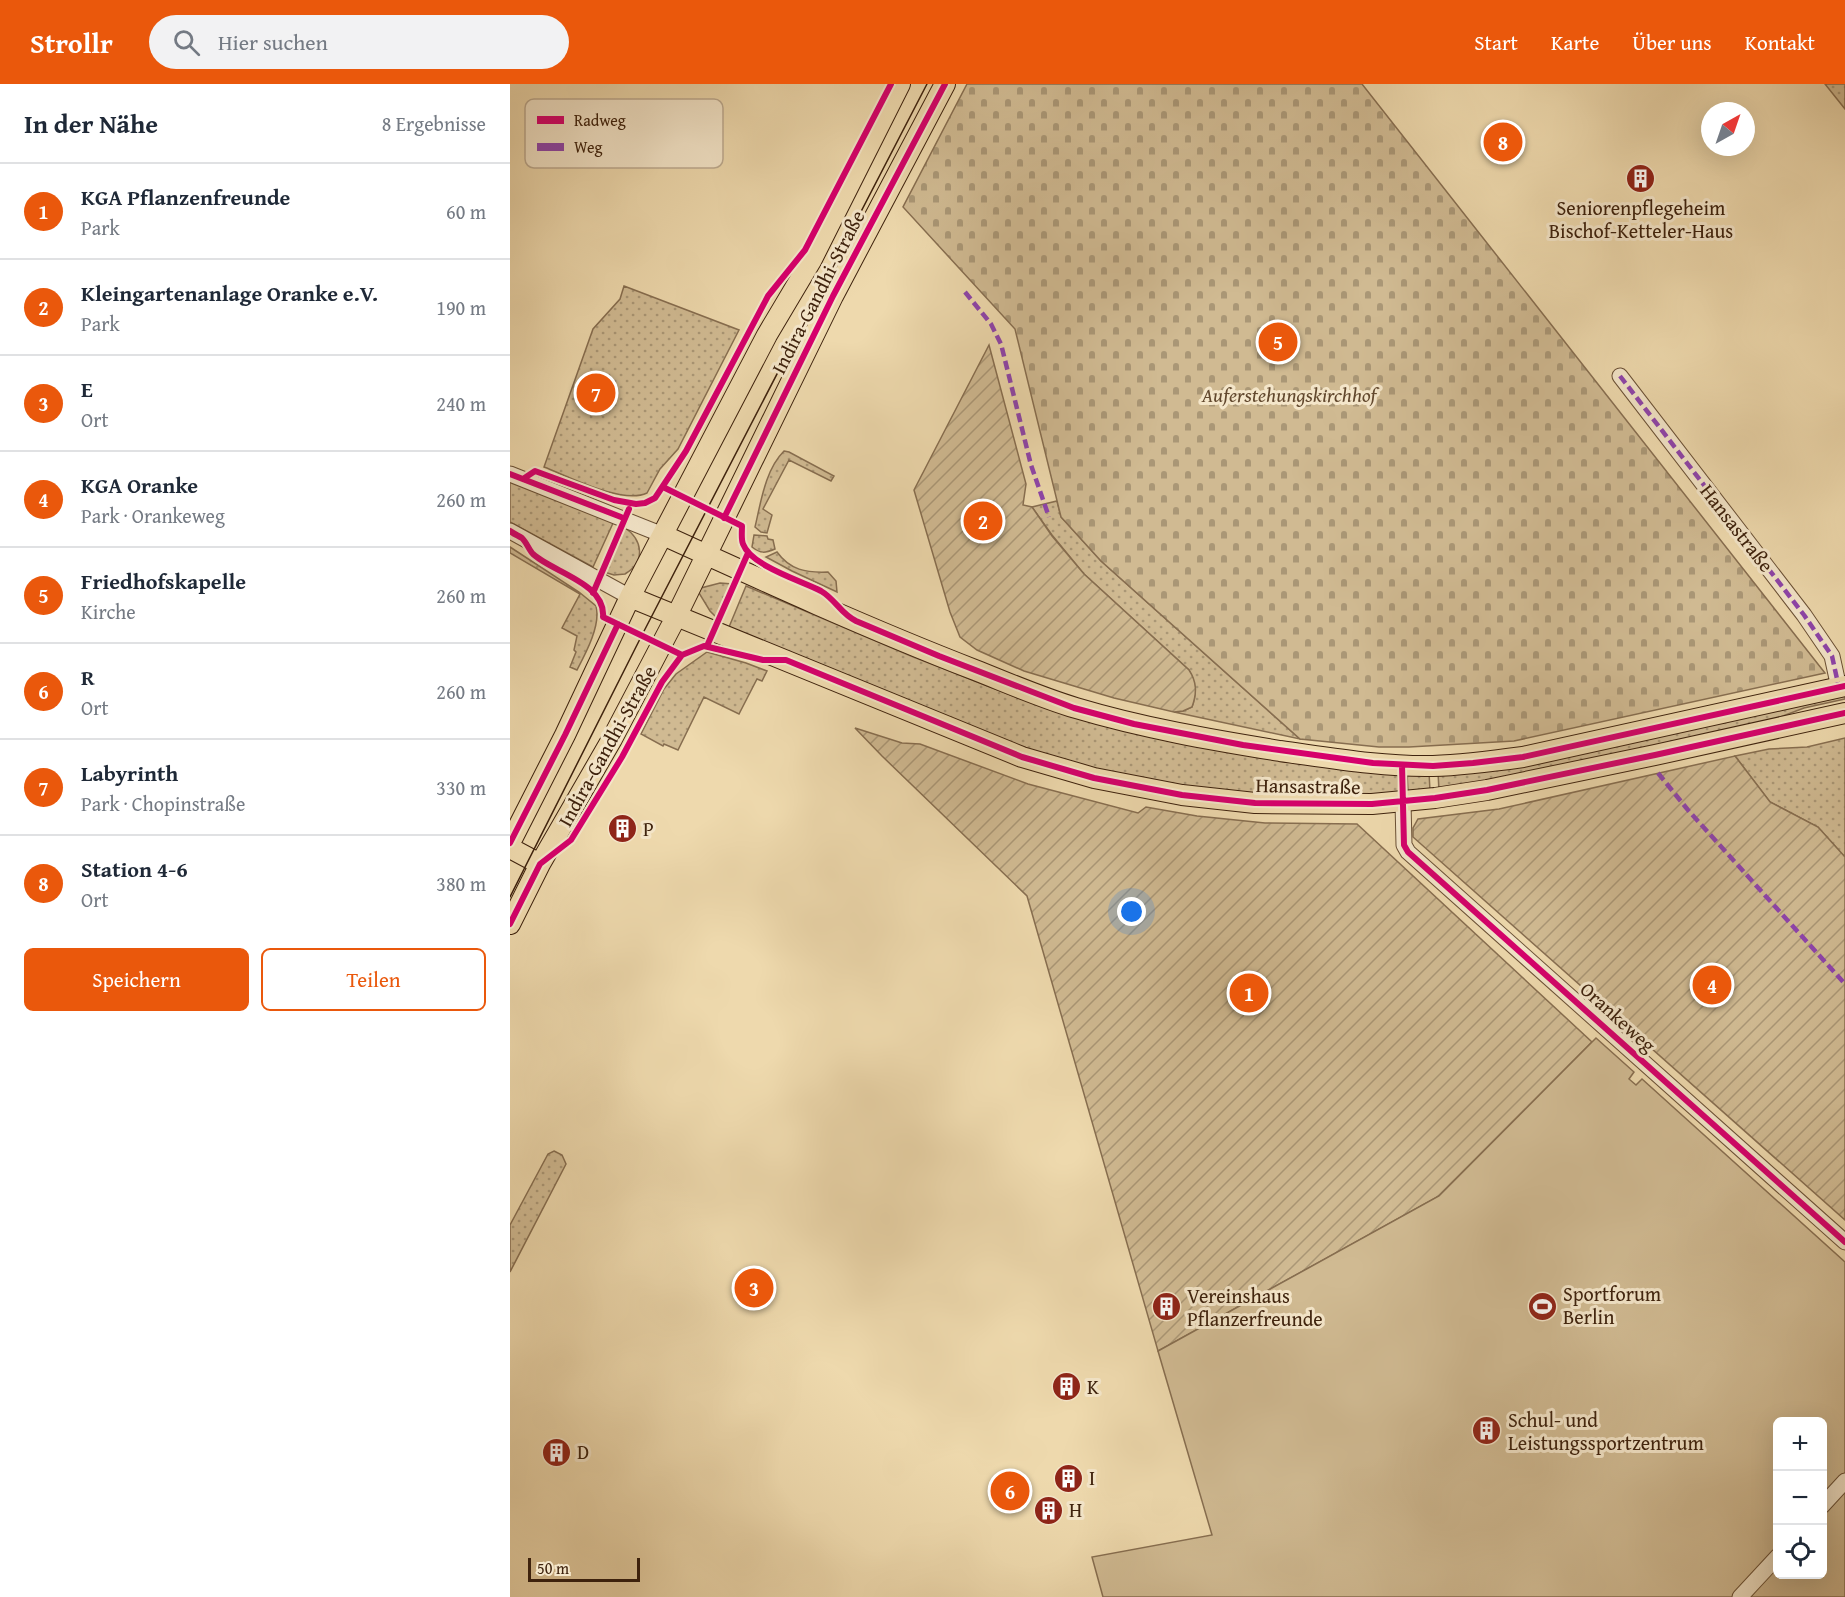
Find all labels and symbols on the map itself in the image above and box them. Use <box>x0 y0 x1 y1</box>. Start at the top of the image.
legend <box>525 99 723 168</box>
north arrow <box>1701 102 1755 156</box>
text: Radweg <box>574 108 626 132</box>
pin: 8 <box>1484 120 1522 164</box>
text: Weg <box>574 135 602 159</box>
building icon: Seniorenpflegeheim Bischof-Ketteler-Haus <box>1625 162 1657 194</box>
place label: Seniorenpflegeheim Bischof-Ketteler-Haus <box>1549 193 1733 245</box>
street label: Indira-Gandhi-Straße <box>764 205 871 379</box>
pin: 5 <box>1258 320 1298 364</box>
pin: 7 <box>576 370 616 416</box>
park label: Auferstehungskirchhof <box>1201 380 1381 409</box>
street label: Hansastraße <box>1694 477 1781 578</box>
pin: 2 <box>964 498 1002 544</box>
street label: Indira-Gandhi-Straße <box>550 660 663 832</box>
street label: Hansastraße <box>1255 770 1361 801</box>
building icon: P <box>606 813 638 845</box>
place label: P <box>643 814 654 843</box>
your location <box>1117 897 1146 926</box>
pin: 4 <box>1692 962 1732 1008</box>
pin: 1 <box>1230 970 1268 1016</box>
street label: Orankeweg <box>1574 975 1663 1059</box>
pin: 3 <box>734 1266 774 1310</box>
place label: Sportforum Berlin <box>1563 1279 1662 1331</box>
place label: Vereinshaus Pflanzerfreunde <box>1187 1281 1323 1333</box>
sports icon: Sportforum Berlin <box>1526 1290 1558 1322</box>
building icon: Vereinshaus Pflanzerfreunde <box>1150 1291 1182 1323</box>
building icon: K <box>1050 1371 1082 1403</box>
place label: K <box>1087 1372 1099 1401</box>
place label: Schul- und Leistungssportzentrum <box>1508 1405 1704 1457</box>
building icon: Schul- und Leistungssportzentrum <box>1471 1415 1503 1447</box>
building icon: D <box>540 1436 572 1468</box>
place label: D <box>577 1437 589 1466</box>
building icon: I <box>1052 1462 1084 1494</box>
place label: I <box>1089 1463 1095 1492</box>
pin: 6 <box>990 1468 1030 1514</box>
building icon: H <box>1032 1494 1064 1526</box>
place label: H <box>1069 1495 1082 1524</box>
scale bar <box>528 1555 640 1582</box>

